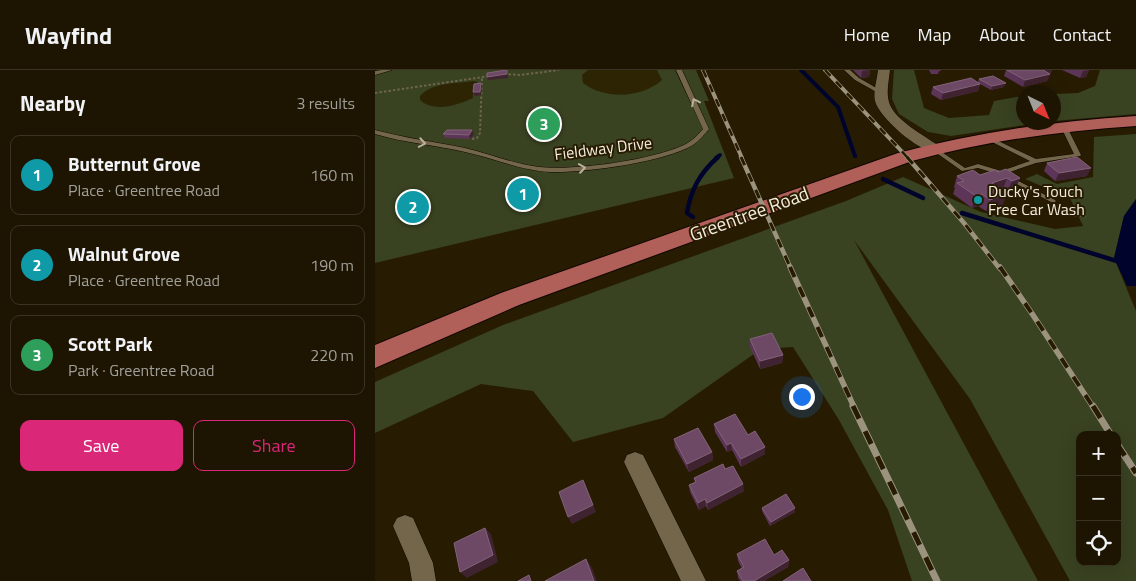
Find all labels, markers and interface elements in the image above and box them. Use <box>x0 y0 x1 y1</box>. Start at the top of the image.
text: Wayfind <box>25 17 112 53</box>
text: Home <box>844 21 890 48</box>
text: Map <box>918 21 951 48</box>
text: About <box>979 21 1025 48</box>
text: Contact <box>1053 21 1111 48</box>
north arrow <box>1016 85 1061 130</box>
text: Nearby <box>20 87 85 119</box>
text: 3 results <box>296 91 355 115</box>
one-way arrow <box>691 98 701 107</box>
pin: 3 <box>528 105 560 143</box>
street label: Fieldway Drive <box>553 130 653 166</box>
one-way arrow <box>418 137 427 147</box>
text: Butternut Grove <box>68 149 200 178</box>
text: 1 <box>33 163 41 187</box>
text: 160 m <box>310 163 354 187</box>
one-way arrow <box>577 163 586 173</box>
pin: 1 <box>507 175 539 213</box>
text: Place · Greentree Road <box>68 178 220 202</box>
street label: Greentree Road <box>685 178 813 248</box>
place label: Ducky's Touch Free Car Wash <box>988 179 1085 221</box>
pin: 2 <box>397 188 429 226</box>
marker: Ducky's Touch Free Car Wash <box>972 194 984 206</box>
text: Walnut Grove <box>68 239 180 268</box>
text: 2 <box>33 253 41 277</box>
text: 190 m <box>310 253 354 277</box>
text: Place · Greentree Road <box>68 268 220 292</box>
text: Scott Park <box>68 329 153 358</box>
text: 3 <box>33 343 41 367</box>
text: 220 m <box>310 343 354 367</box>
text: Park · Greentree Road <box>68 358 214 382</box>
your location <box>789 384 815 410</box>
button: Save <box>20 420 183 471</box>
button: Share <box>193 420 355 471</box>
map controls <box>1076 431 1121 566</box>
button: + <box>1076 431 1121 476</box>
button: − <box>1076 476 1121 521</box>
button: locate <box>1076 521 1121 566</box>

